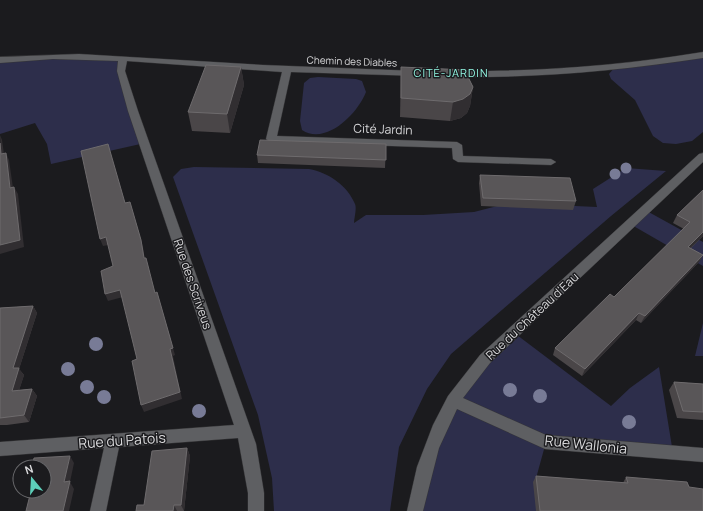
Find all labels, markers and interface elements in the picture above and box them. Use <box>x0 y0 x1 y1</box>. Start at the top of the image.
street label: Chemin des Diables <box>307 52 397 70</box>
district label: CITÉ-JARDIN <box>414 65 488 80</box>
street label: Cité Jardin <box>353 119 413 139</box>
street label: Rue des Scriveus <box>170 237 216 331</box>
street label: Rue du Château d'Eau <box>482 268 582 364</box>
street label: Rue du Patois <box>78 427 166 453</box>
street label: Rue Wallonia <box>544 430 628 458</box>
north arrow <box>12 459 52 499</box>
text: N <box>23 461 35 477</box>

